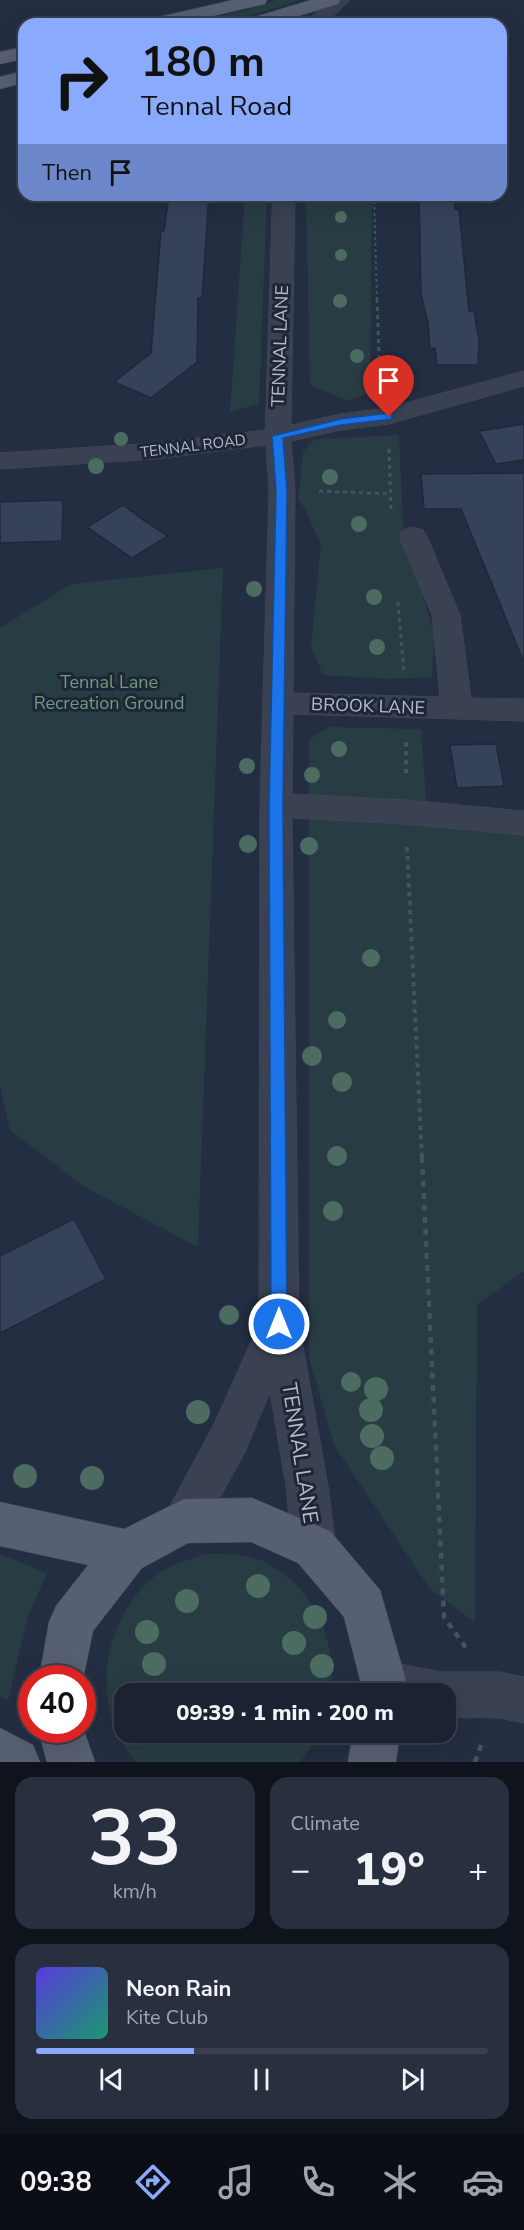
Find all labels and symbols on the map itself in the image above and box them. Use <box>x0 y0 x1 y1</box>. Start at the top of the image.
street label: TENNAL LANE <box>266 285 294 407</box>
pin <box>363 355 414 417</box>
street label: TENNAL ROAD <box>139 430 247 462</box>
park label: Tennal Lane Recreation Ground <box>34 670 184 715</box>
street label: BROOK LANE <box>311 692 425 720</box>
position arrow <box>247 1292 311 1356</box>
street label: TENNAL LANE <box>275 1381 325 1525</box>
speed limit sign: 40 <box>18 1665 96 1743</box>

